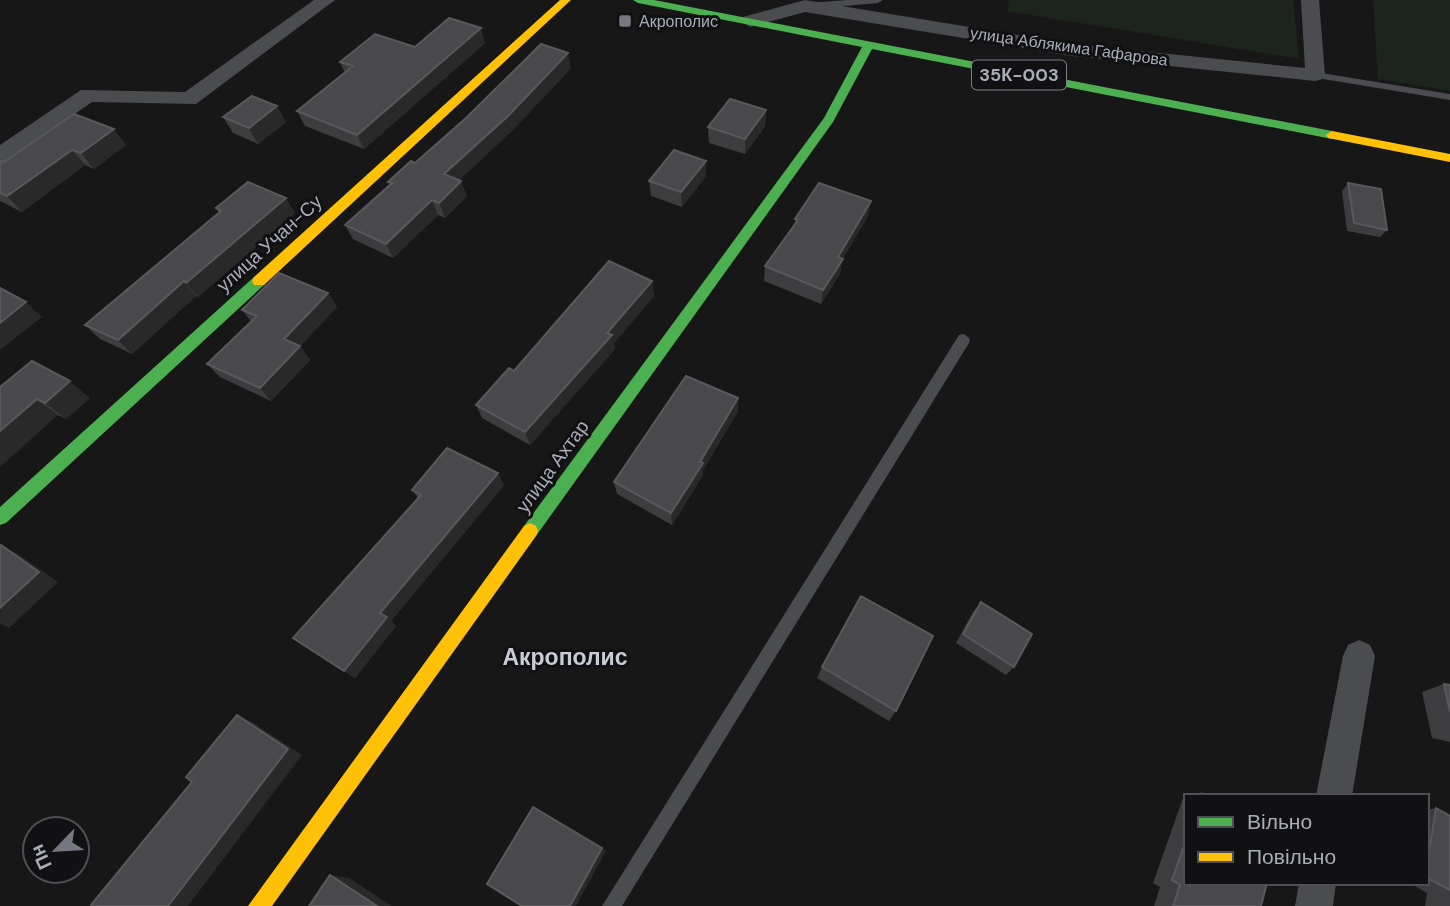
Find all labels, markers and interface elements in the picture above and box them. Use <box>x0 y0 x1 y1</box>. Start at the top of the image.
place label: Акрополис <box>639 11 718 32</box>
marker: Акрополис <box>617 13 633 29</box>
street label: улица Аблякима Гафарова <box>969 22 1169 71</box>
road number: 35К-003 <box>972 60 1066 90</box>
street label: улица Учан-Су <box>211 189 328 297</box>
street label: улица Ахтар <box>510 415 595 518</box>
district label: Акрополис <box>502 642 628 672</box>
legend <box>1184 794 1429 885</box>
text: Вільно <box>1247 808 1312 836</box>
north arrow <box>21 815 91 885</box>
text: Пн <box>24 840 58 874</box>
text: Повільно <box>1247 843 1336 871</box>

